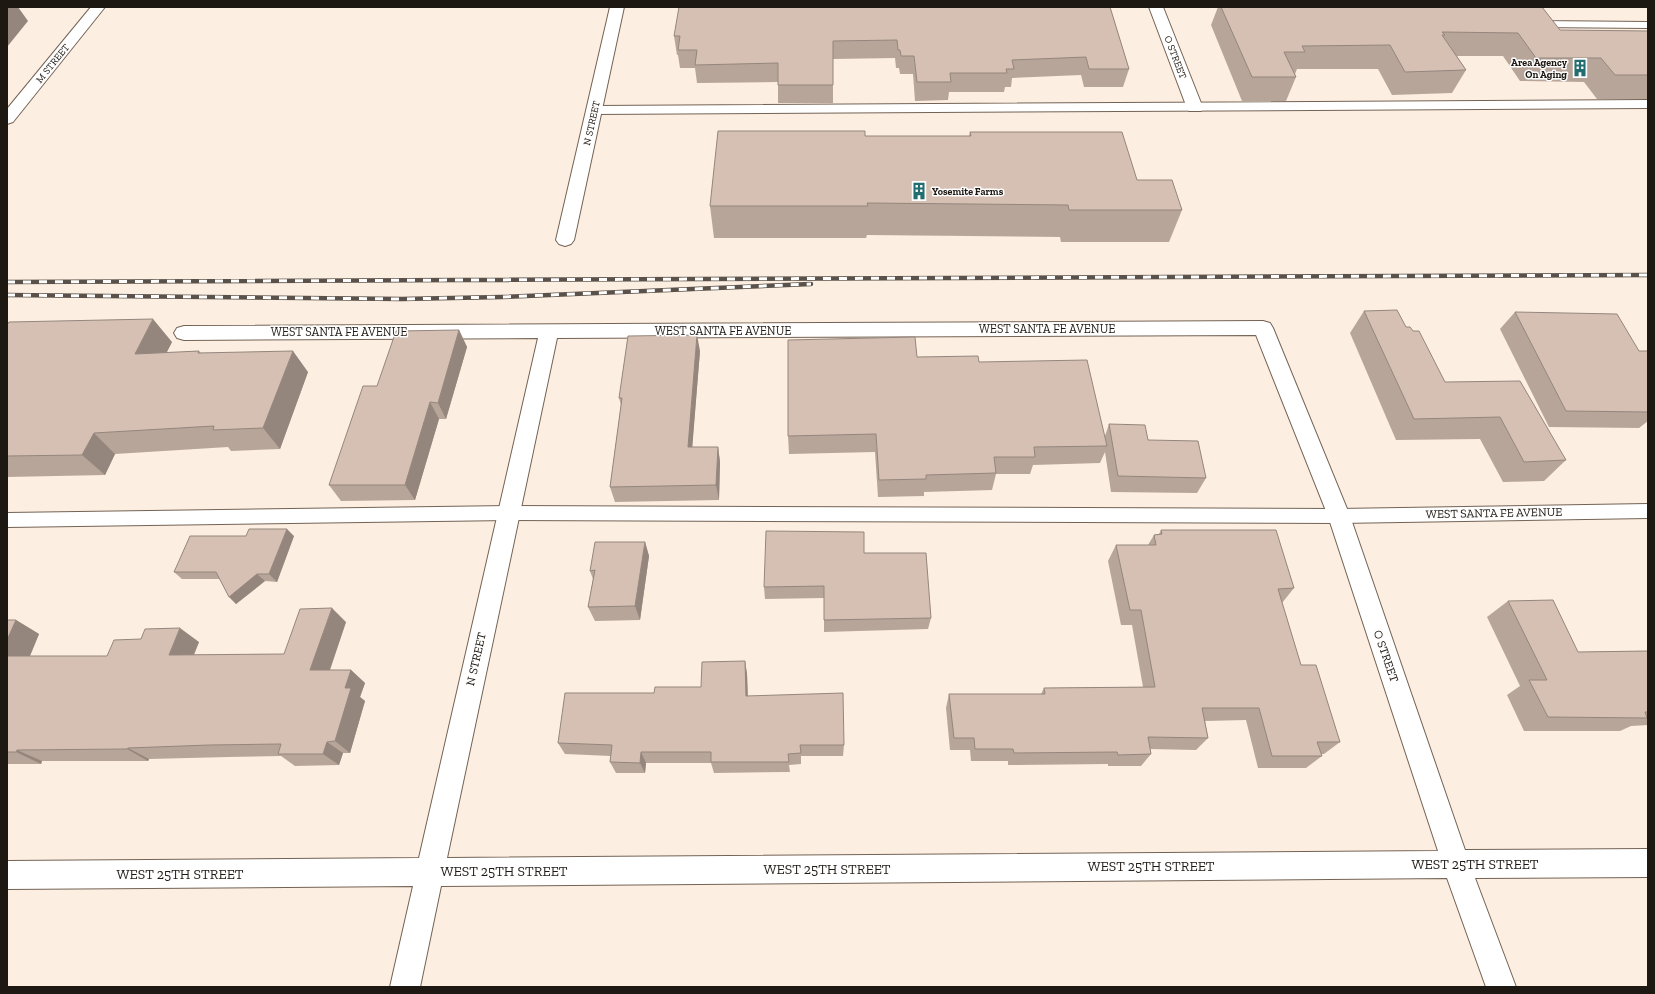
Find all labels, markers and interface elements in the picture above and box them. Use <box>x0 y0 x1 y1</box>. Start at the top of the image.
street label: O STREET <box>1161 34 1189 81</box>
street label: M STREET <box>33 42 72 86</box>
place label: Area Agency On Aging <box>1511 57 1568 81</box>
building icon: Area Agency On Aging <box>1570 58 1590 78</box>
street label: N STREET <box>581 100 603 147</box>
building icon: Yosemite Farms <box>909 181 929 201</box>
place label: Yosemite Farms <box>932 186 1004 198</box>
street label: WEST SANTA FE AVENUE <box>979 322 1115 336</box>
street label: WEST SANTA FE AVENUE <box>655 324 791 338</box>
street label: WEST SANTA FE AVENUE <box>271 325 407 339</box>
street label: WEST SANTA FE AVENUE <box>1426 505 1562 521</box>
street label: O STREET <box>1371 628 1402 684</box>
street label: N STREET <box>463 630 489 687</box>
street label: WEST 25TH STREET <box>1411 856 1539 873</box>
street label: WEST 25TH STREET <box>1087 858 1215 875</box>
street label: WEST 25TH STREET <box>763 861 891 878</box>
street label: WEST 25TH STREET <box>440 863 568 880</box>
street label: WEST 25TH STREET <box>116 866 244 883</box>

